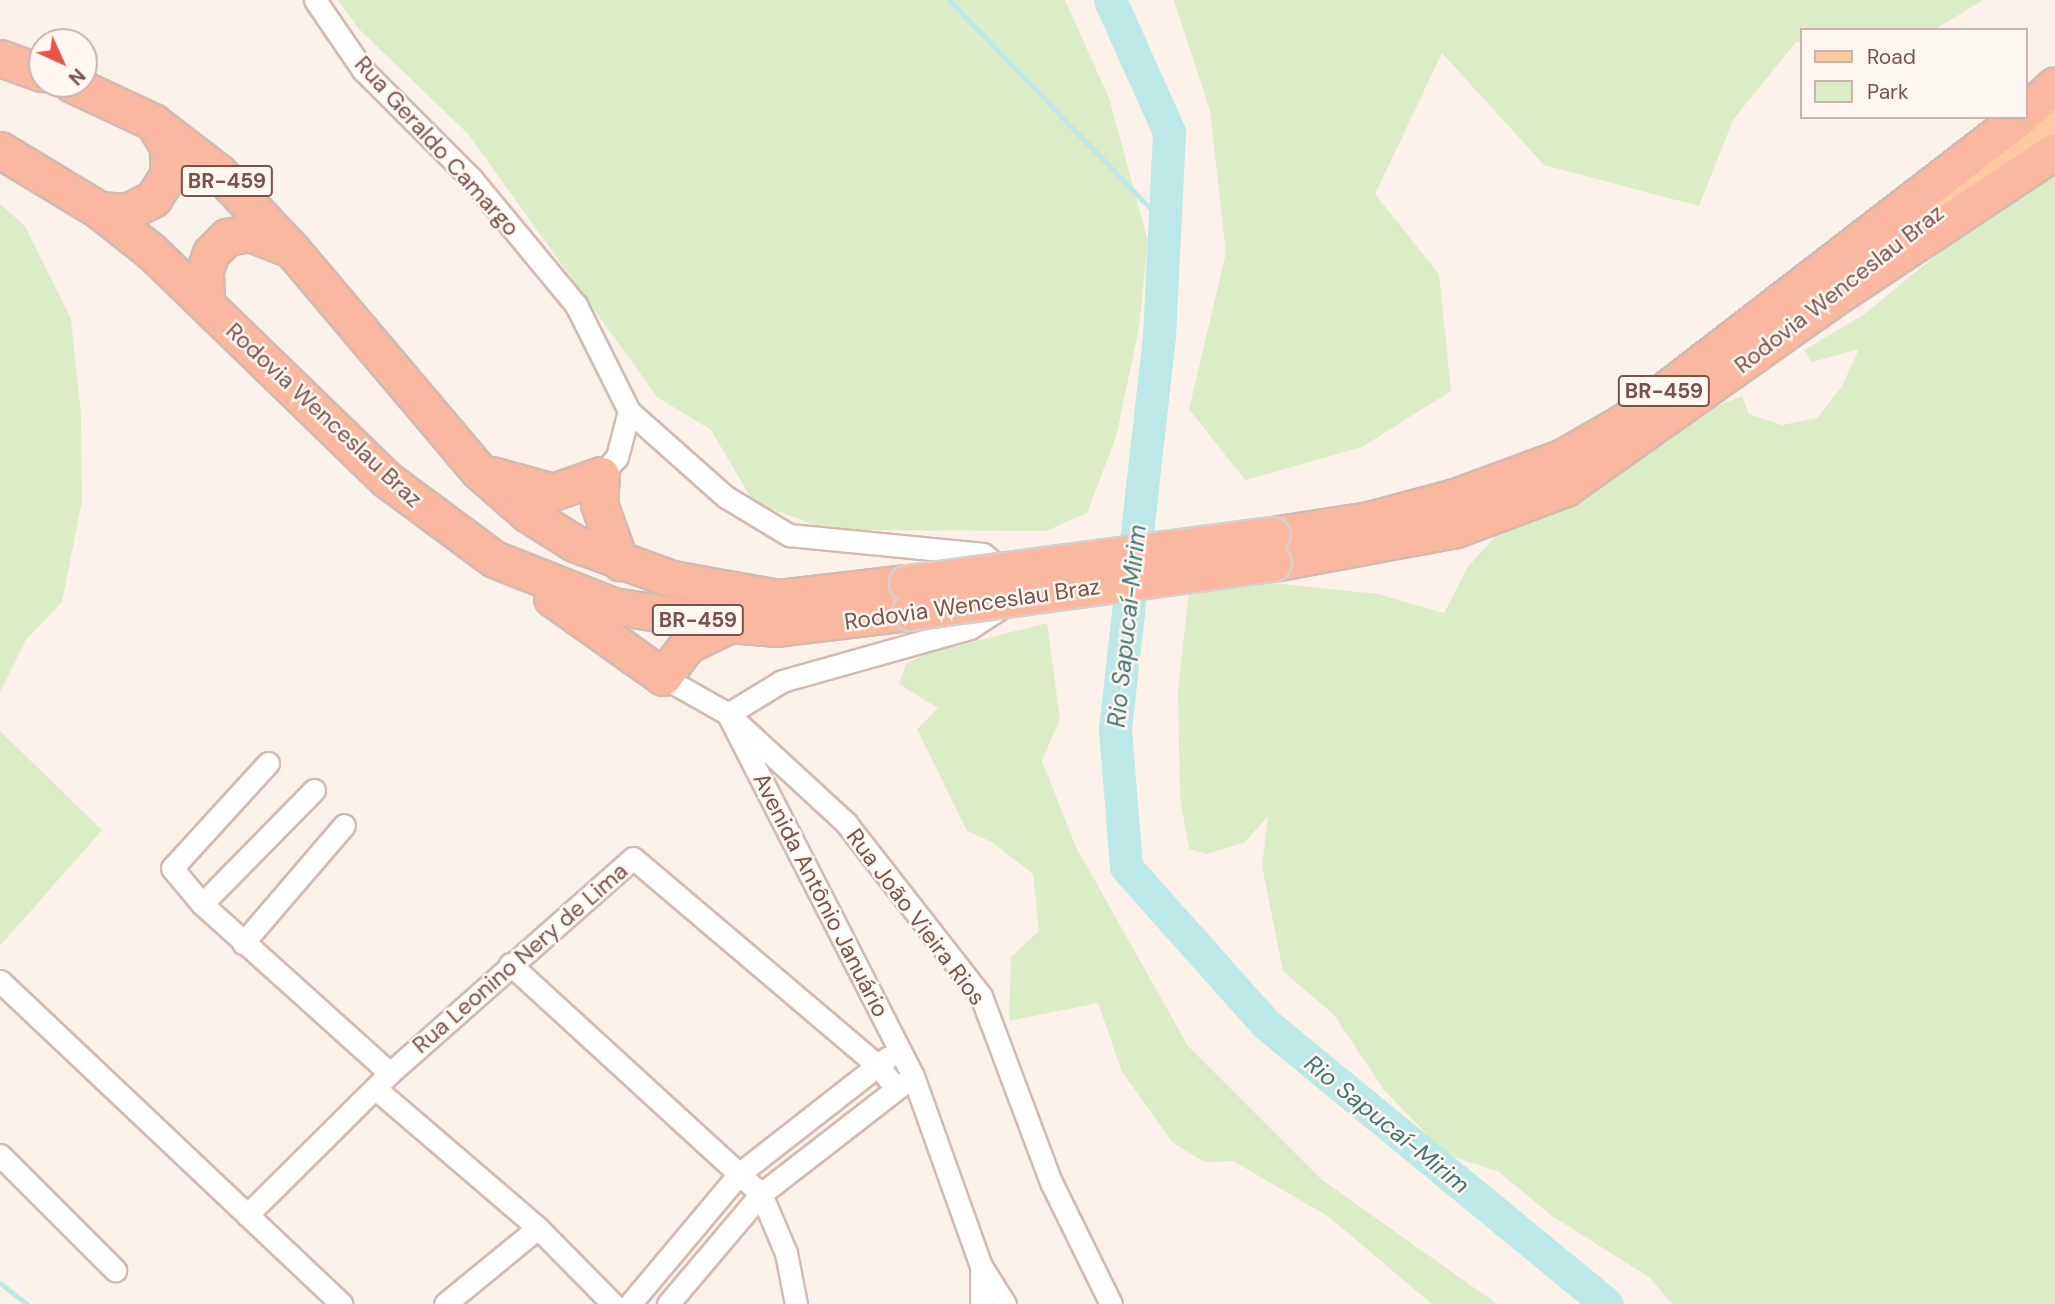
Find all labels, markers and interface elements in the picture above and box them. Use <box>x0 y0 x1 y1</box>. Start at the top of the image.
north arrow <box>28 28 98 98</box>
legend <box>1800 28 2027 119</box>
text: Road <box>1867 43 1916 71</box>
street label: Rua Geraldo Camargo <box>349 50 525 242</box>
text: N <box>63 63 91 91</box>
text: Park <box>1867 78 1908 106</box>
road number: BR-459 <box>180 164 274 198</box>
street label: Rodovia Wenceslau Braz <box>1729 199 1949 379</box>
street label: Rodovia Wenceslau Braz <box>220 317 428 513</box>
road number: BR-459 <box>1617 374 1711 408</box>
water label: Rio Sapucaí-Mirim <box>1102 523 1152 729</box>
street label: Rodovia Wenceslau Braz <box>842 572 1102 636</box>
road number: BR-459 <box>651 602 745 638</box>
street label: Avenida Antônio Januário <box>747 768 895 1022</box>
street label: Rua João Vieira Rios <box>841 823 991 1011</box>
street label: Rua Leonino Nery de Lima <box>407 857 633 1059</box>
water label: Rio Sapucaí-Mirim <box>1299 1049 1475 1199</box>

